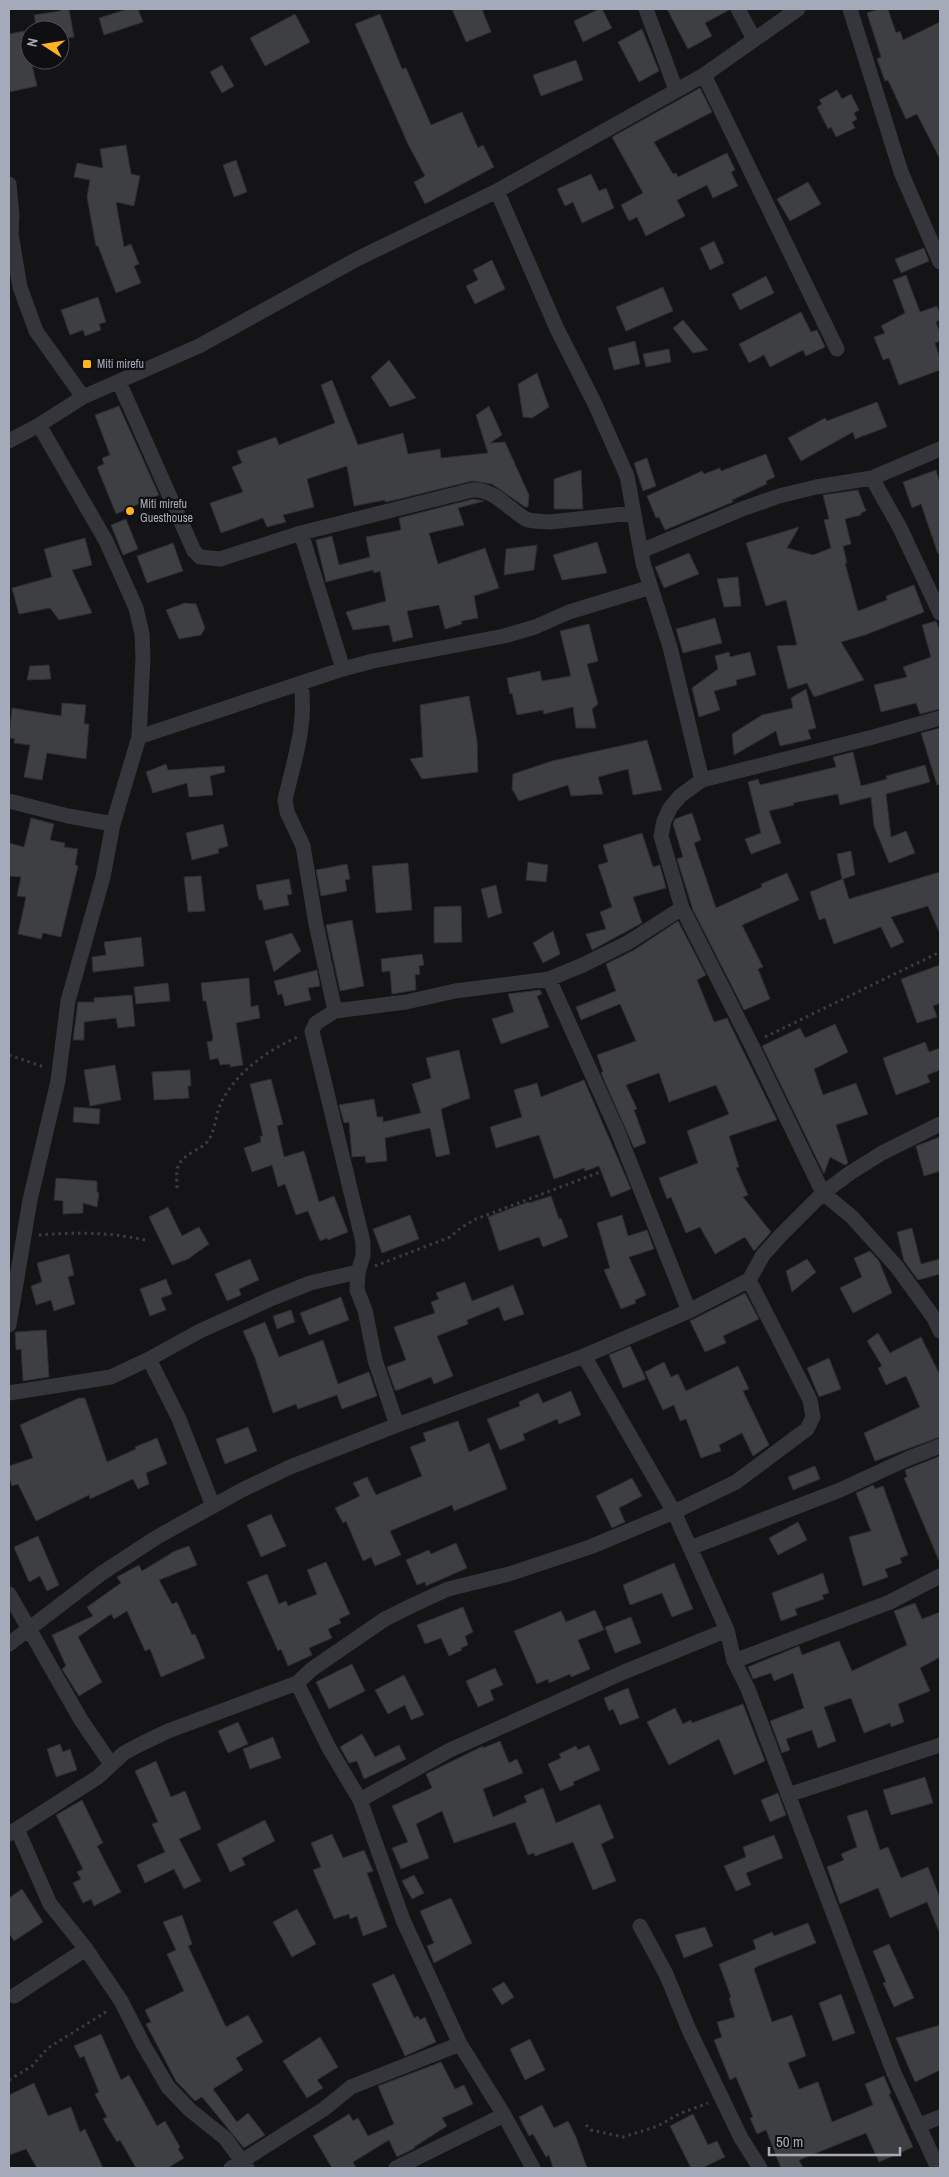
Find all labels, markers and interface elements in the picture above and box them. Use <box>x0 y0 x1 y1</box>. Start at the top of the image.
north arrow <box>20 20 70 70</box>
text: N <box>23 36 42 48</box>
place label: Miti mirefu <box>97 356 144 372</box>
marker: Miti mirefu <box>81 358 93 370</box>
place label: Miti mirefu Guesthouse <box>140 496 193 526</box>
marker: Miti mirefu Guesthouse <box>124 505 136 517</box>
scale bar <box>769 2124 900 2156</box>
text: 50 m <box>776 2131 803 2152</box>

